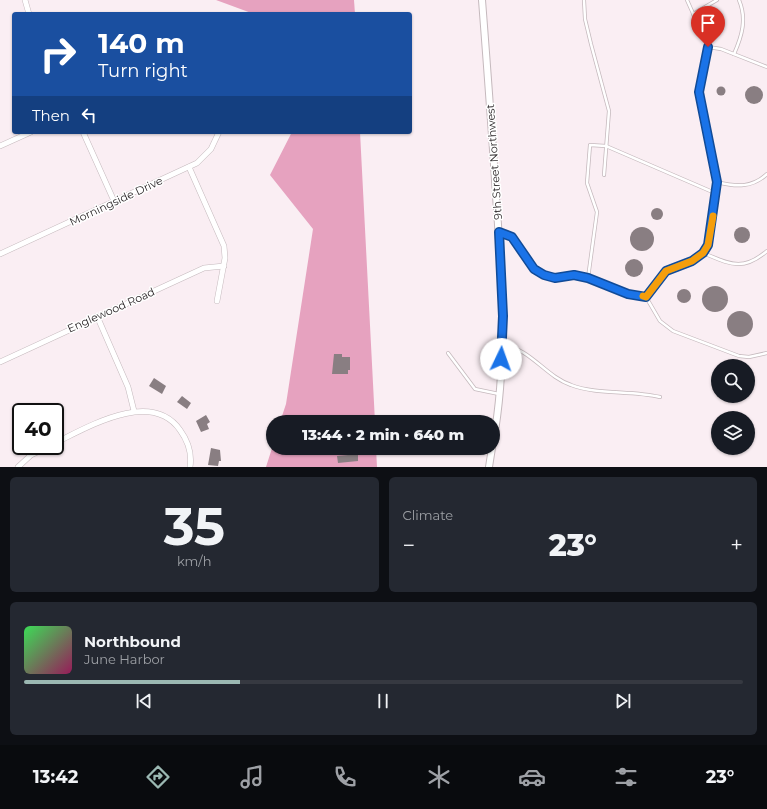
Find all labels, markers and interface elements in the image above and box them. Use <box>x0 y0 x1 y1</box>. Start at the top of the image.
pin <box>691 6 725 47</box>
icon: arrive <box>697 12 719 34</box>
text: 140 m <box>98 26 185 60</box>
icon: right <box>32 28 84 80</box>
text: Turn right <box>98 60 188 82</box>
street label: 9th Street Northwest <box>483 103 505 220</box>
icon: left <box>78 104 100 126</box>
text: Then <box>32 106 70 125</box>
street label: Morningside Drive <box>67 173 165 229</box>
street label: Englewood Road <box>65 284 157 336</box>
position arrow <box>480 338 522 380</box>
map controls <box>711 359 755 455</box>
button: search <box>711 359 755 403</box>
speed limit sign: 40 <box>12 403 64 455</box>
button: layers <box>711 411 755 455</box>
text: 13:44 · 2 min · 640 m <box>302 425 464 444</box>
text: 35 <box>164 495 225 558</box>
text: Climate <box>403 507 453 523</box>
text: 23° <box>549 527 597 564</box>
text: − <box>403 532 415 559</box>
text: + <box>730 532 743 559</box>
text: km/h <box>177 553 212 569</box>
text: Northbound <box>84 632 181 651</box>
text: June Harbor <box>84 651 165 667</box>
icon: previous <box>133 690 155 712</box>
icon: pause <box>372 690 394 712</box>
icon: next <box>612 690 634 712</box>
icon: directions <box>144 763 172 791</box>
icon: music <box>238 763 266 791</box>
icon: phone <box>331 763 359 791</box>
icon: climate <box>425 763 453 791</box>
icon: car <box>518 763 546 791</box>
icon: filters <box>612 763 640 791</box>
text: 13:42 <box>33 766 78 788</box>
text: 23° <box>706 766 734 788</box>

